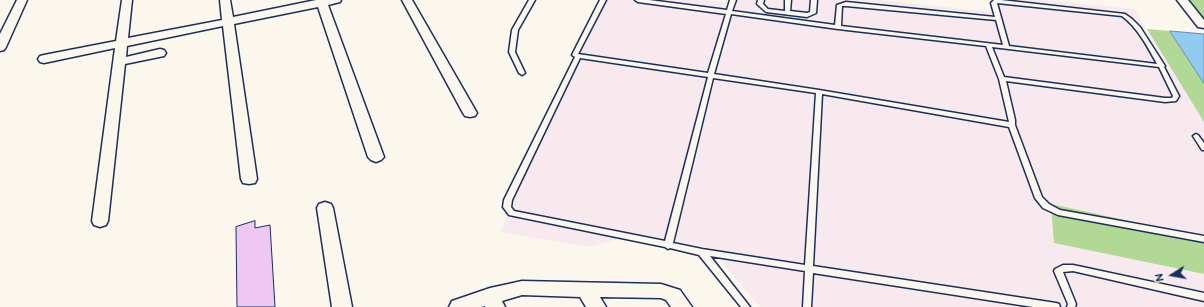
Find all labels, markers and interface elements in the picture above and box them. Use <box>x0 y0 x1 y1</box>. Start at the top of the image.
north arrow <box>1152 255 1192 295</box>
text: N <box>1153 272 1167 283</box>

